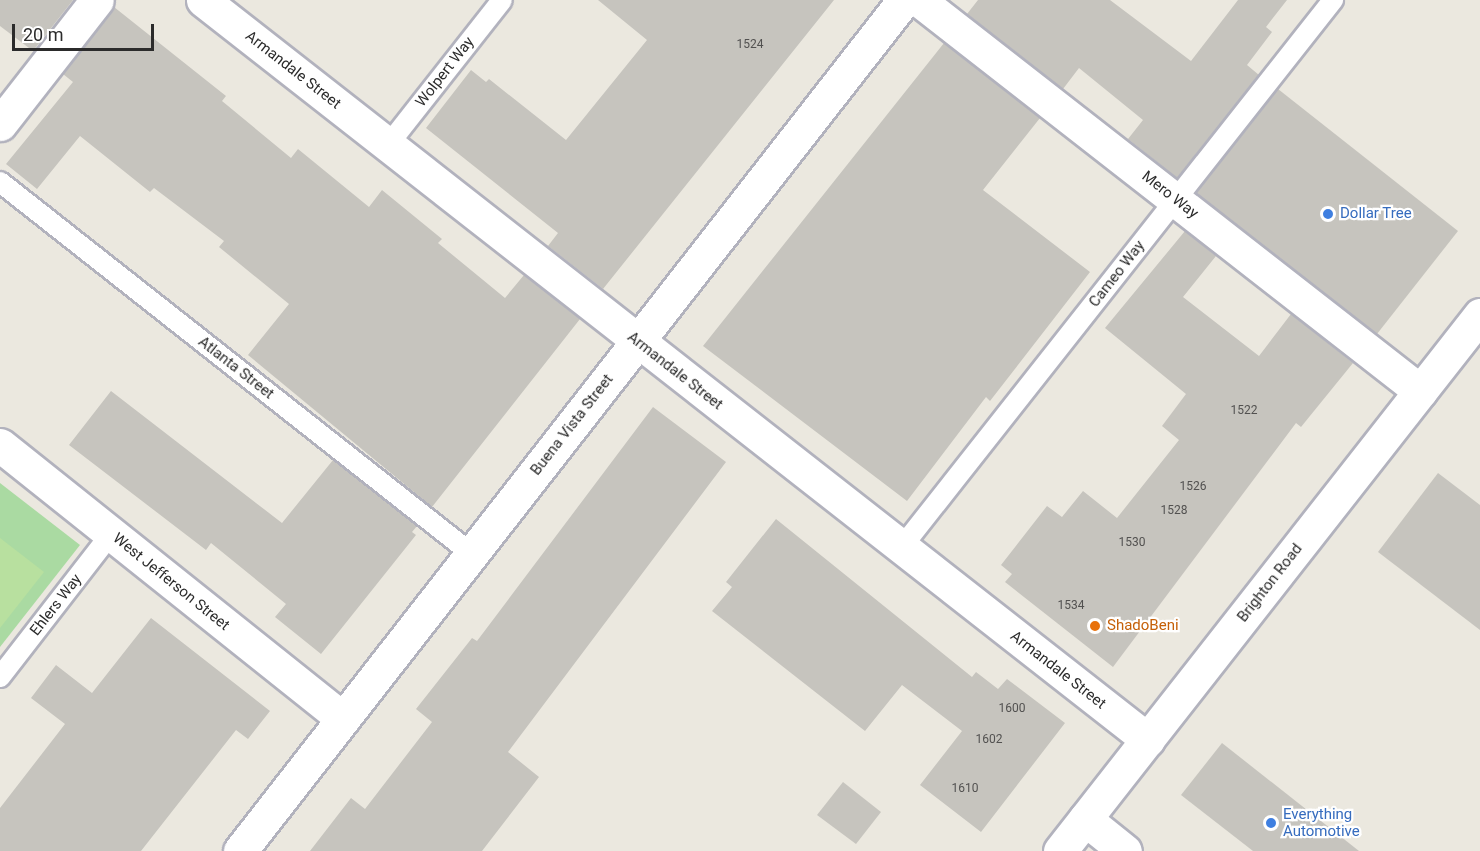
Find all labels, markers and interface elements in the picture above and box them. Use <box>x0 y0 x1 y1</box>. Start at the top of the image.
scale bar <box>15 12 158 50</box>
text: 20 m <box>23 24 63 45</box>
street label: Armandale Street <box>242 27 344 113</box>
street label: Wolpert Way <box>412 33 478 111</box>
house number: 1524 <box>737 38 763 52</box>
street label: Mero Way <box>1138 167 1202 223</box>
place label: Dollar Tree <box>1340 205 1412 223</box>
marker: Dollar Tree <box>1321 207 1335 221</box>
street label: Cameo Way <box>1085 237 1149 311</box>
street label: Armandale Street <box>624 328 726 414</box>
street label: Atlanta Street <box>195 333 277 403</box>
street label: Buena Vista Street <box>527 371 617 479</box>
house number: 1522 <box>1231 404 1257 418</box>
house number: 1526 <box>1180 480 1206 494</box>
house number: 1528 <box>1161 504 1187 518</box>
street label: West Jefferson Street <box>109 529 233 635</box>
house number: 1530 <box>1119 536 1145 550</box>
street label: Brighton Road <box>1234 540 1306 626</box>
street label: Ehlers Way <box>26 571 86 639</box>
house number: 1534 <box>1058 599 1084 613</box>
place label: ShadoBeni <box>1107 617 1179 635</box>
marker: ShadoBeni <box>1088 619 1102 633</box>
street label: Armandale Street <box>1007 627 1109 713</box>
house number: 1600 <box>999 702 1025 716</box>
house number: 1602 <box>976 733 1002 747</box>
house number: 1610 <box>952 782 978 796</box>
place label: Everything Automotive <box>1283 805 1360 840</box>
marker: Everything Automotive <box>1264 816 1278 830</box>

